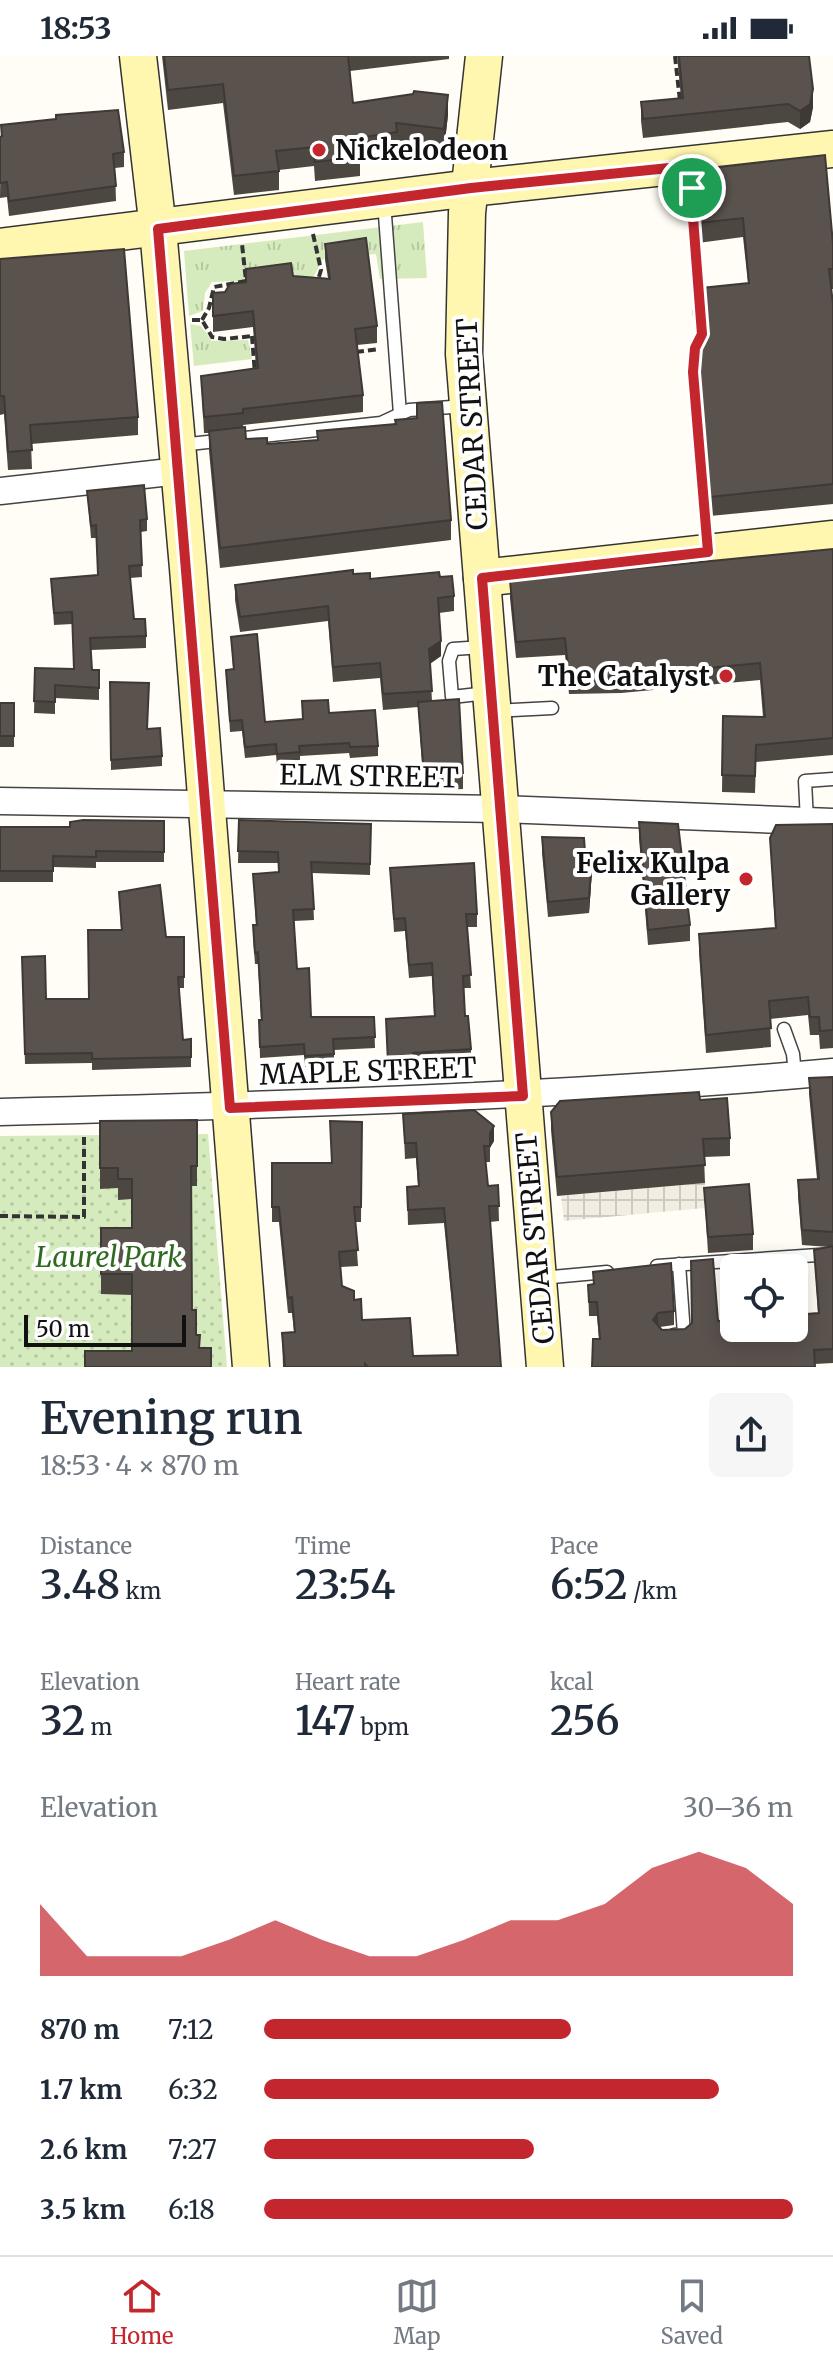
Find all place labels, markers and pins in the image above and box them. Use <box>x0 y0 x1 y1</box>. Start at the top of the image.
place label: Nickelodeon <box>335 132 508 168</box>
marker: Nickelodeon <box>310 141 328 159</box>
pin <box>658 154 726 222</box>
place label: The Catalyst <box>538 658 710 694</box>
marker: The Catalyst <box>717 667 735 685</box>
place label: Felix Kulpa Gallery <box>576 845 730 913</box>
marker: Felix Kulpa Gallery <box>737 870 755 888</box>

